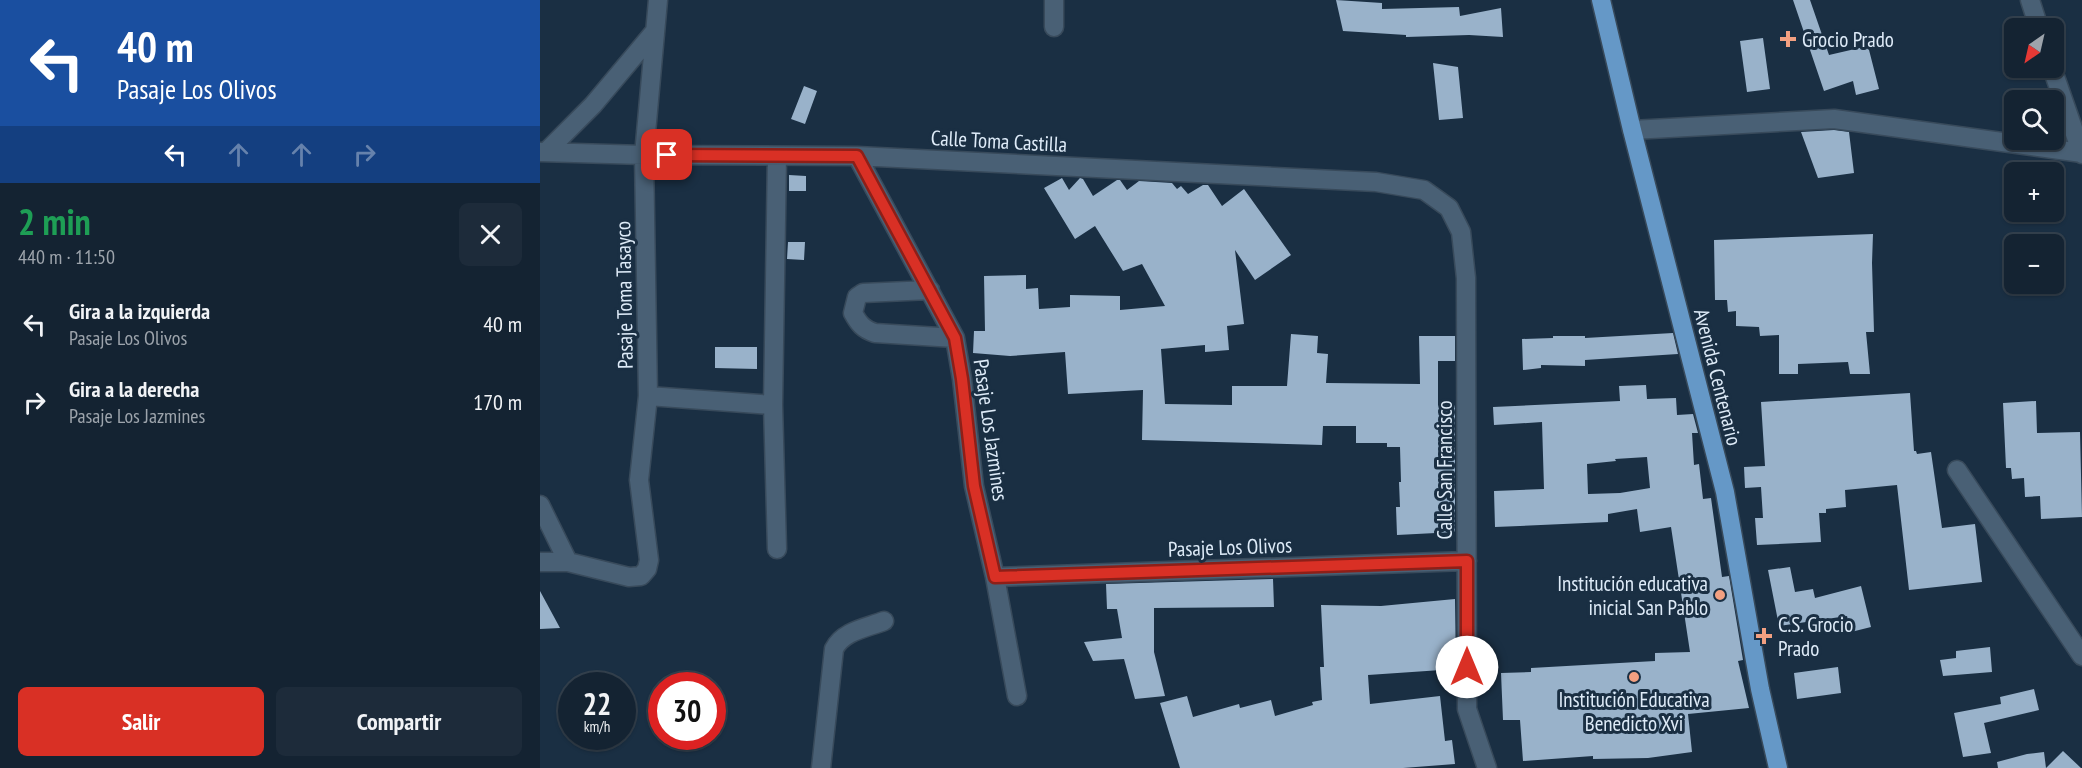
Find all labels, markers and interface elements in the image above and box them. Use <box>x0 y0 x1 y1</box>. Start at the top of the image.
north arrow <box>2004 18 2064 78</box>
map controls <box>2004 18 2064 294</box>
text: 40 m <box>117 19 194 74</box>
icon: left <box>18 24 96 102</box>
place label: Grocio Prado <box>1802 26 1894 53</box>
marker: Grocio Prado <box>1779 30 1797 48</box>
text: Pasaje Los Olivos <box>117 72 277 106</box>
button: search <box>2004 90 2064 150</box>
street label: Calle Toma Castilla <box>930 124 1068 158</box>
pin <box>641 129 692 180</box>
icon: left <box>159 138 192 171</box>
icon: ahead <box>222 138 255 171</box>
icon: ahead <box>285 138 318 171</box>
icon: right <box>348 138 381 171</box>
icon: arrive <box>650 138 683 171</box>
button: + <box>2004 162 2064 222</box>
text: 2 min <box>18 198 91 245</box>
button: close <box>459 203 522 266</box>
street label: Pasaje Toma Tasayco <box>609 221 639 369</box>
button: − <box>2004 234 2064 294</box>
text: 440 m · 11:50 <box>18 244 115 270</box>
text: Gira a la izquierda <box>69 297 210 325</box>
street label: Avenida Centenario <box>1688 306 1748 448</box>
icon: left <box>18 308 51 341</box>
text: 40 m <box>483 310 522 338</box>
text: Pasaje Los Olivos <box>69 325 187 351</box>
street label: Pasaje Los Jazmines <box>968 357 1014 503</box>
text: Gira a la derecha <box>69 375 199 403</box>
icon: right <box>18 386 51 419</box>
text: 170 m <box>473 388 522 416</box>
street label: Calle San Francisco <box>1431 400 1458 540</box>
text: Pasaje Los Jazmines <box>69 403 205 429</box>
street label: Pasaje Los Olivos <box>1167 531 1293 563</box>
place label: Institución educativa inicial San Pablo <box>1557 570 1708 621</box>
marker: Institución educativa inicial San Pablo <box>1713 588 1727 602</box>
place label: C.S. Grocio Prado <box>1778 611 1853 662</box>
marker: C.S. Grocio Prado <box>1755 627 1773 645</box>
position arrow <box>1435 635 1499 699</box>
marker: Institución Educativa Benedicto Xvi <box>1627 670 1641 684</box>
speed limit sign: 30 <box>648 672 726 750</box>
text: 22 <box>583 684 611 723</box>
place label: Institución Educativa Benedicto Xvi <box>1558 686 1710 737</box>
button: Salir <box>18 687 264 756</box>
button: Compartir <box>276 687 522 756</box>
text: km/h <box>584 717 610 736</box>

